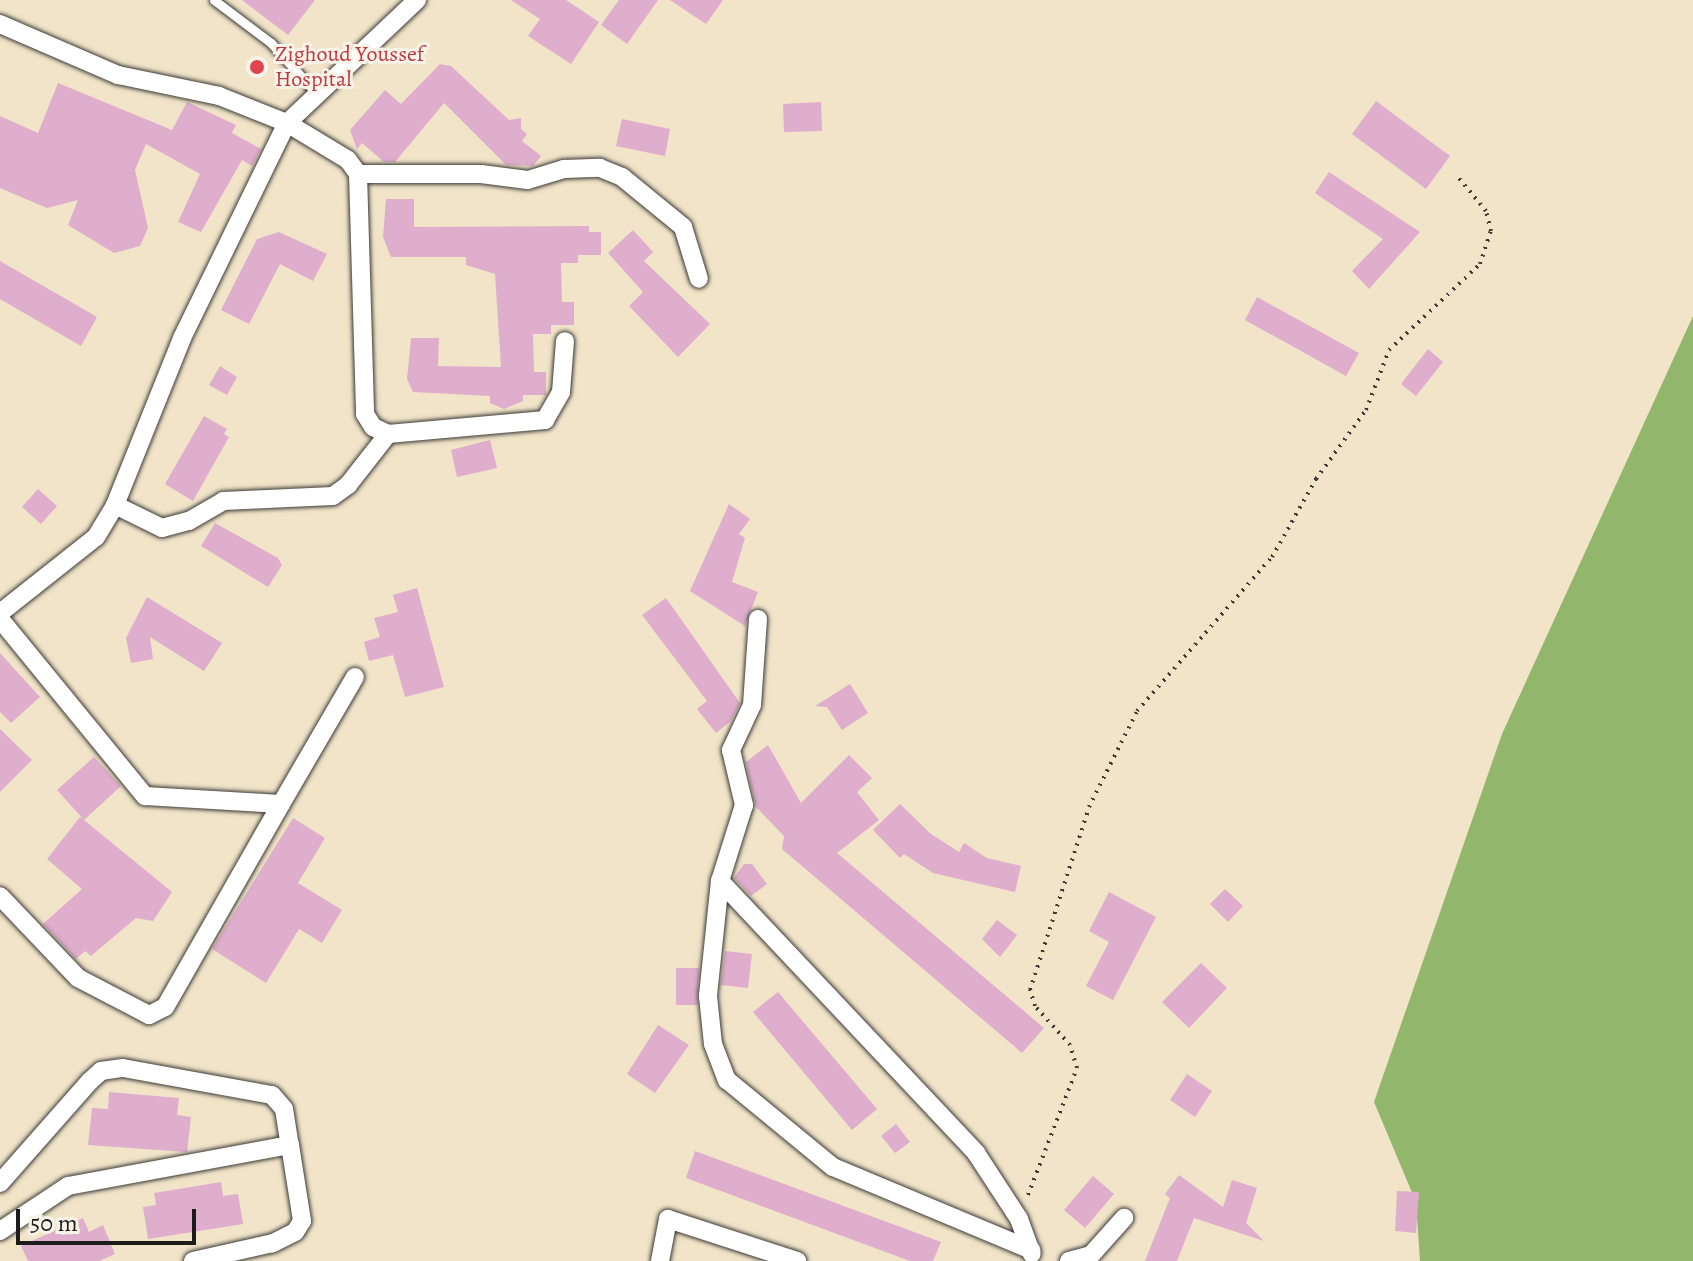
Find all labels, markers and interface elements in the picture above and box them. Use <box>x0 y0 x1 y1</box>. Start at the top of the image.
place label: Zighoud Youssef Hospital <box>275 41 424 92</box>
marker: Zighoud Youssef Hospital <box>246 56 268 78</box>
scale bar <box>20 1193 200 1243</box>
text: 50 m <box>30 1207 78 1239</box>

